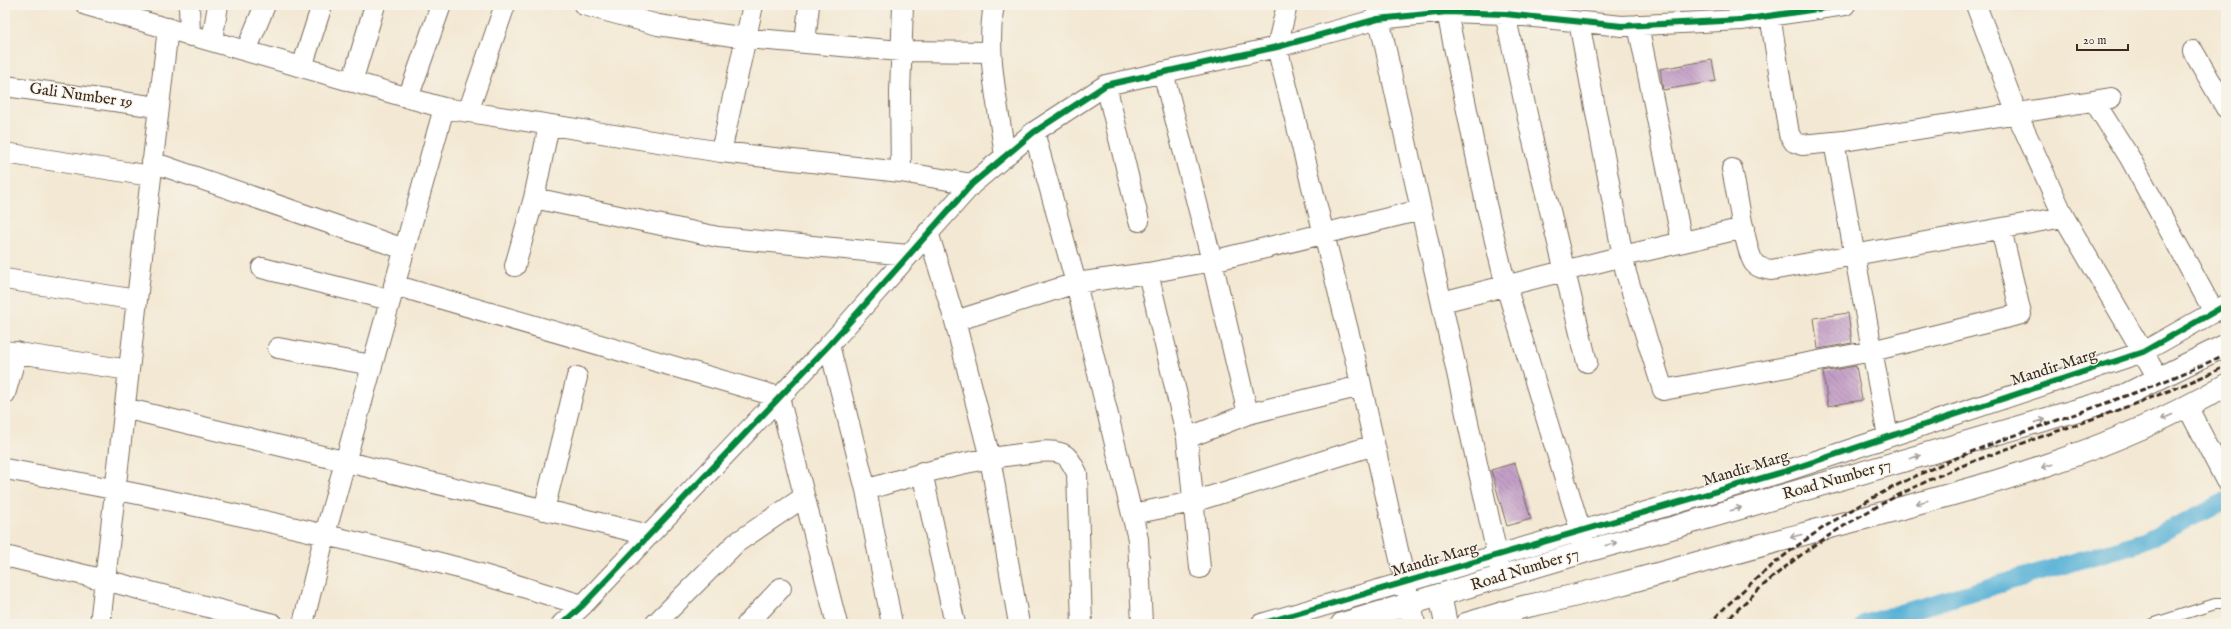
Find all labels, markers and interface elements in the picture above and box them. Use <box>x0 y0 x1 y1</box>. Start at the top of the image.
scale bar <box>2077 26 2128 52</box>
text: 20 m <box>2083 33 2106 48</box>
street label: Gali Number 19 <box>28 79 134 113</box>
street label: Mandir Marg <box>2008 345 2100 391</box>
one-way arrow <box>2162 414 2174 422</box>
one-way arrow <box>2033 417 2046 424</box>
street label: Mandir Marg <box>1700 446 1792 492</box>
one-way arrow <box>1908 453 1921 460</box>
street label: Road Number 57 <box>1780 455 1894 505</box>
one-way arrow <box>2041 463 2054 470</box>
one-way arrow <box>1916 499 1929 507</box>
one-way arrow <box>1730 505 1743 512</box>
one-way arrow <box>1790 533 1803 540</box>
street label: Mandir Marg <box>1389 538 1481 582</box>
one-way arrow <box>1605 540 1618 548</box>
street label: Road Number 57 <box>1468 544 1582 596</box>

